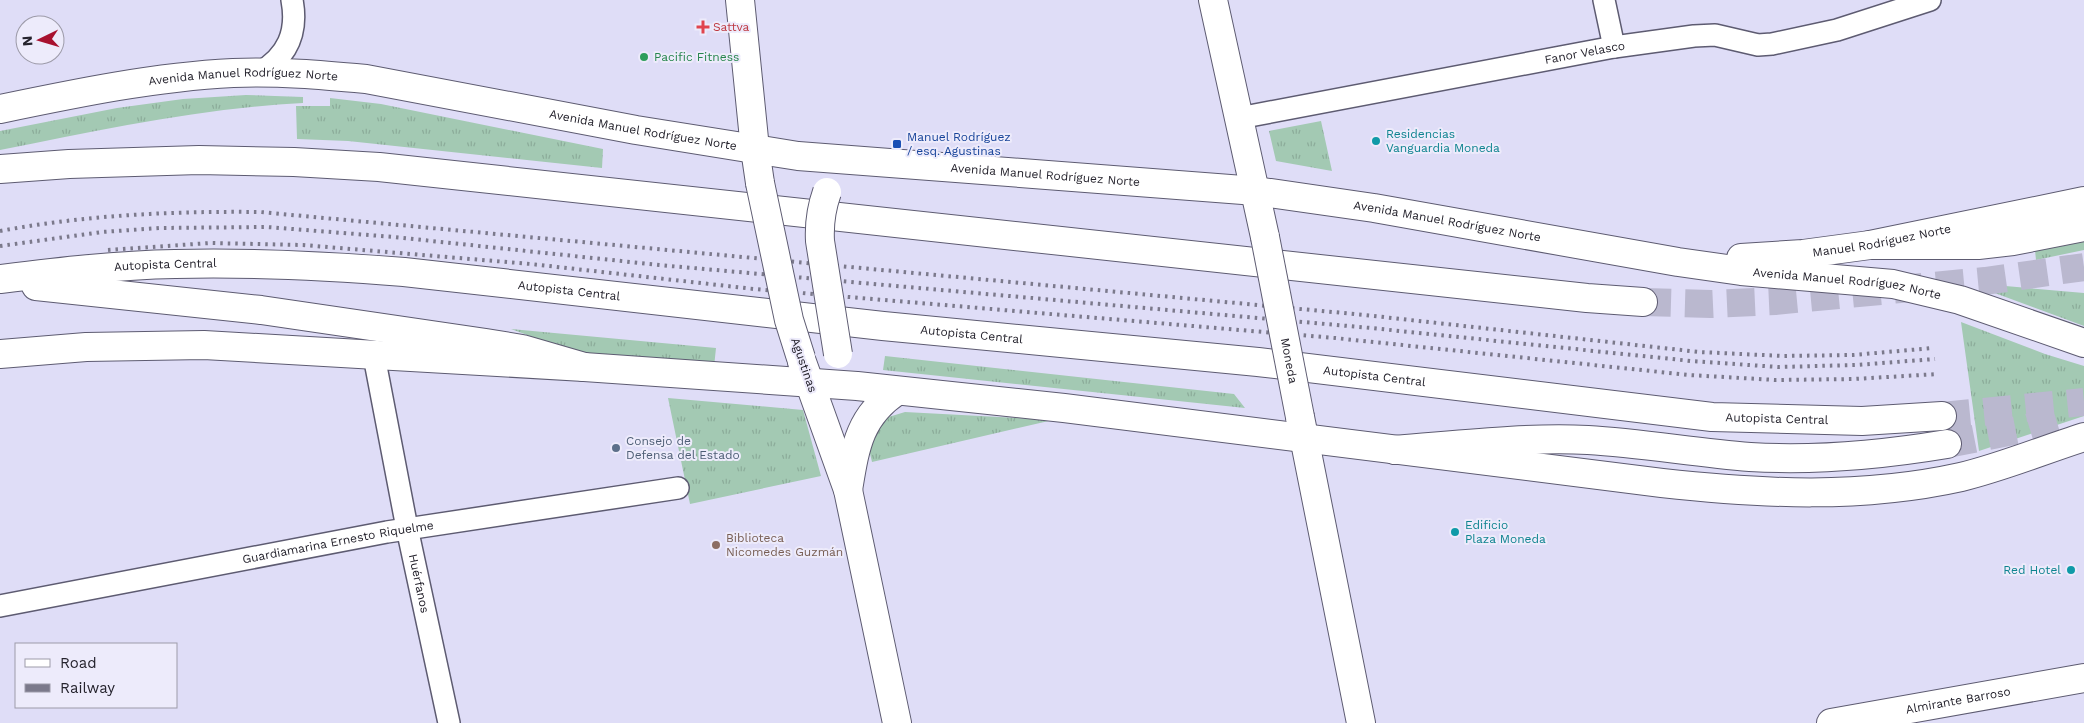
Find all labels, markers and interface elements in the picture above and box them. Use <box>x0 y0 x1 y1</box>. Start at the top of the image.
north arrow <box>15 15 65 65</box>
place label: Sattva <box>713 20 749 34</box>
marker: Sattva <box>697 21 709 33</box>
text: N <box>19 35 35 47</box>
street label: Fanor Velasco <box>1544 39 1626 67</box>
place label: Pacific Fitness <box>654 50 739 64</box>
marker: Pacific Fitness <box>638 51 650 63</box>
street label: Avenida Manuel Rodríguez Norte <box>147 65 339 88</box>
street label: Avenida Manuel Rodríguez Norte <box>548 107 738 153</box>
place label: Residencias Vanguardia Moneda <box>1386 127 1500 155</box>
place label: Manuel Rodríguez / esq. Agustinas <box>907 130 1011 158</box>
marker: Residencias Vanguardia Moneda <box>1370 135 1382 147</box>
marker: Manuel Rodríguez / esq. Agustinas <box>891 138 903 150</box>
street label: Avenida Manuel Rodríguez Norte <box>950 161 1140 189</box>
street label: Avenida Manuel Rodríguez Norte <box>1353 198 1542 245</box>
street label: Manuel Rodríguez Norte <box>1812 222 1952 260</box>
street label: Autopista Central <box>113 256 217 274</box>
street label: Avenida Manuel Rodríguez Norte <box>1752 265 1943 302</box>
street label: Autopista Central <box>517 278 621 303</box>
street label: Autopista Central <box>920 323 1024 346</box>
street label: Agustinas <box>788 336 820 394</box>
street label: Moneda <box>1278 337 1300 385</box>
street label: Autopista Central <box>1322 363 1427 389</box>
street label: Autopista Central <box>1725 410 1829 427</box>
place label: Consejo de Defensa del Estado <box>626 434 740 462</box>
marker: Consejo de Defensa del Estado <box>610 442 622 454</box>
street label: Guardiamarina Ernesto Riquelme <box>241 518 435 567</box>
place label: Edificio Plaza Moneda <box>1465 518 1546 546</box>
marker: Edificio Plaza Moneda <box>1449 526 1461 538</box>
place label: Biblioteca Nicomedes Guzmán <box>726 531 843 559</box>
marker: Biblioteca Nicomedes Guzmán <box>710 539 722 551</box>
street label: Huérfanos <box>406 553 432 614</box>
place label: Red Hotel <box>2003 563 2061 577</box>
marker: Red Hotel <box>2065 564 2077 576</box>
legend <box>15 643 178 708</box>
text: Road <box>60 654 97 672</box>
text: Railway <box>60 679 115 697</box>
street label: Almirante Barroso <box>1904 684 2012 717</box>

